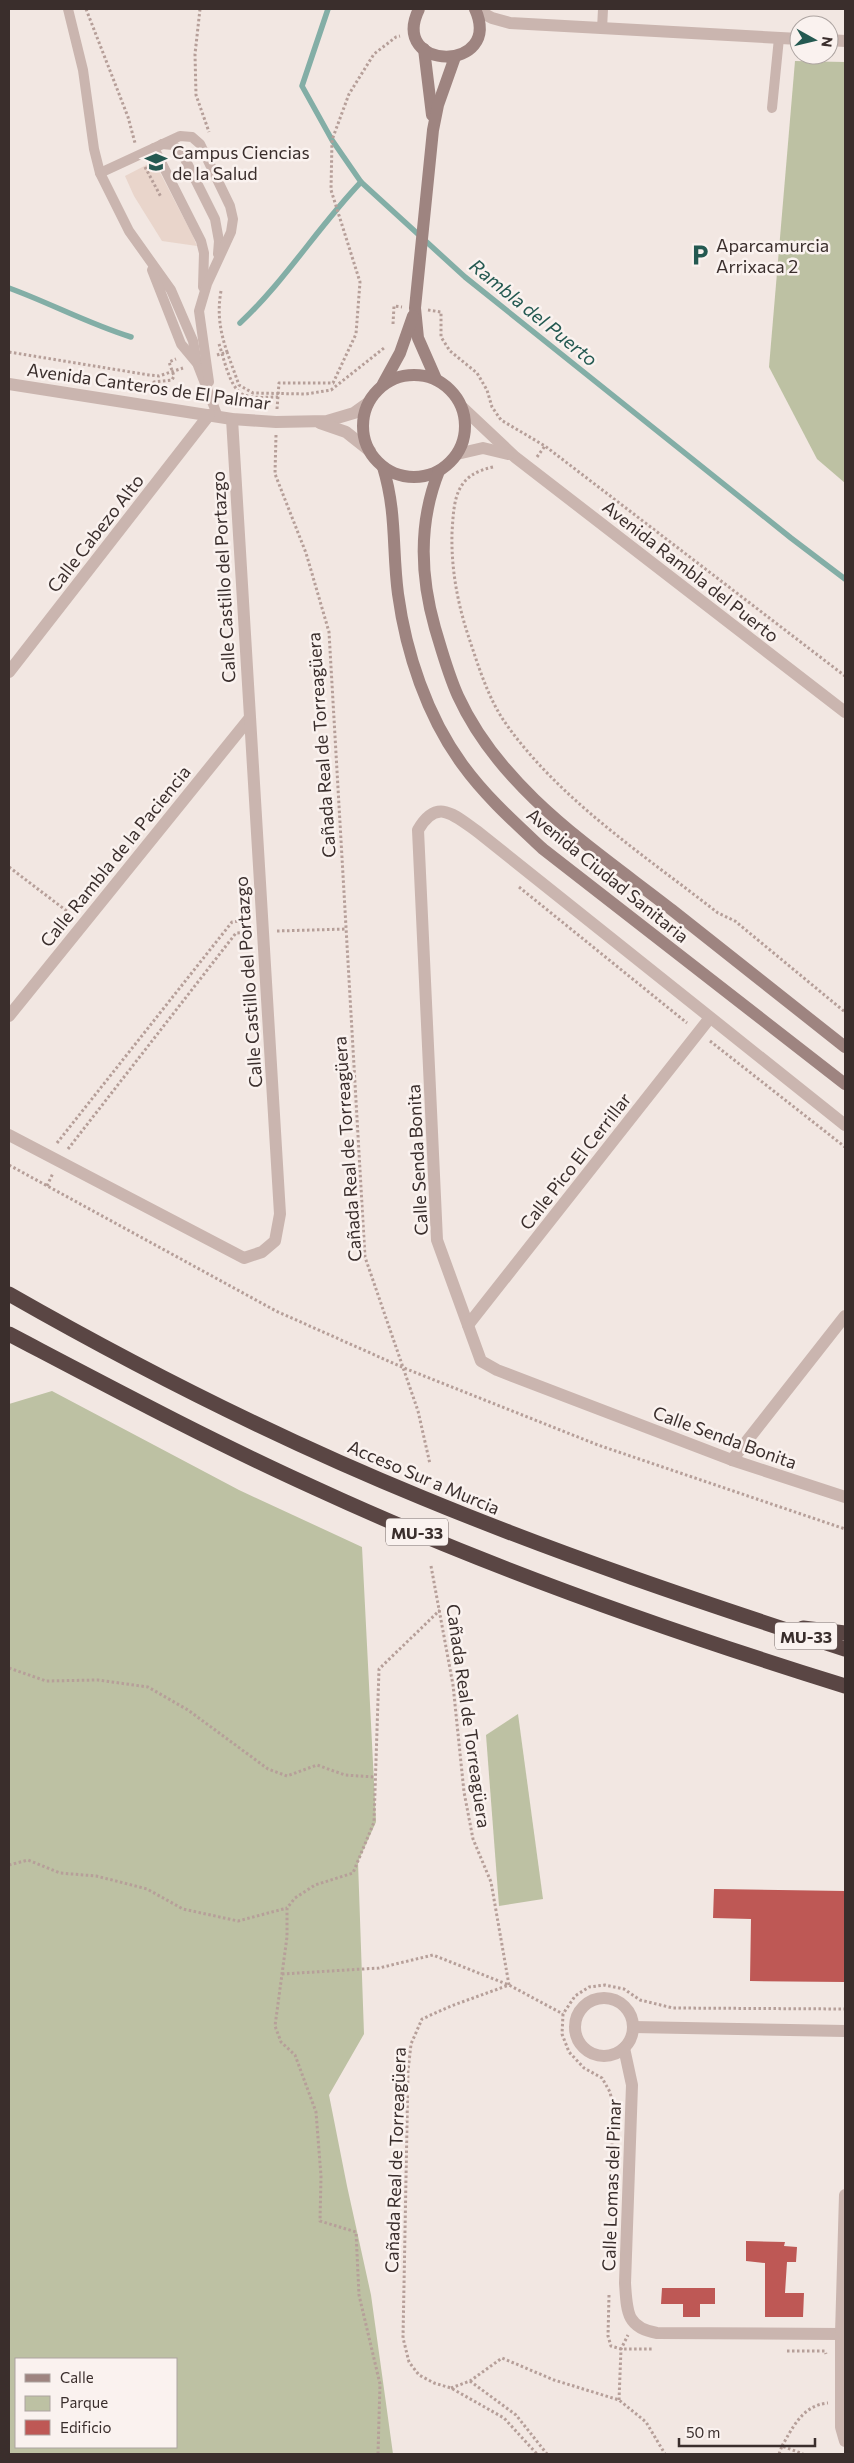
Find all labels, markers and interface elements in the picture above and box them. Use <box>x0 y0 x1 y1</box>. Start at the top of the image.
north arrow <box>789 15 839 65</box>
text: N <box>818 35 837 48</box>
place label: Campus Ciencias de la Salud <box>172 141 310 184</box>
school or university icon: Campus Ciencias de la Salud <box>143 149 169 175</box>
place label: Aparcamurcia Arrixaca 2 <box>716 234 829 277</box>
parking icon: Aparcamurcia Arrixaca 2 <box>687 242 713 268</box>
water label: Rambla del Puerto <box>466 254 602 370</box>
street label: Avenida Canteros de El Palmar <box>26 358 272 414</box>
street label: Calle Cabezo Alto <box>42 470 148 596</box>
street label: Calle Castillo del Portazgo <box>206 471 240 683</box>
street label: Avenida Rambla del Puerto <box>599 495 783 647</box>
street label: Cañada Real de Torreagüera <box>302 631 340 859</box>
street label: Calle Rambla de la Paciencia <box>35 761 195 951</box>
street label: Avenida Ciudad Sanitaria <box>523 803 693 947</box>
street label: Calle Castillo del Portazgo <box>230 875 266 1089</box>
street label: Cañada Real de Torreagüera <box>328 1035 366 1263</box>
street label: Calle Senda Bonita <box>402 1084 432 1236</box>
street label: Calle Pico El Cerrillar <box>515 1088 635 1234</box>
street label: Calle Senda Bonita <box>650 1401 800 1473</box>
street label: Acceso Sur a Murcia <box>345 1435 503 1519</box>
road number: MU-33 <box>386 1518 448 1545</box>
street label: Cañada Real de Torreagüera <box>442 1603 496 1829</box>
road number: MU-33 <box>775 1622 837 1650</box>
street label: Cañada Real de Torreagüera <box>380 2047 410 2273</box>
street label: Calle Lomas del Pinar <box>597 2098 625 2272</box>
legend <box>15 2358 178 2448</box>
text: Calle <box>60 2368 94 2386</box>
text: Parque <box>60 2393 108 2411</box>
scale bar <box>679 2416 815 2448</box>
text: Edificio <box>60 2418 111 2436</box>
text: 50 m <box>686 2423 720 2441</box>

